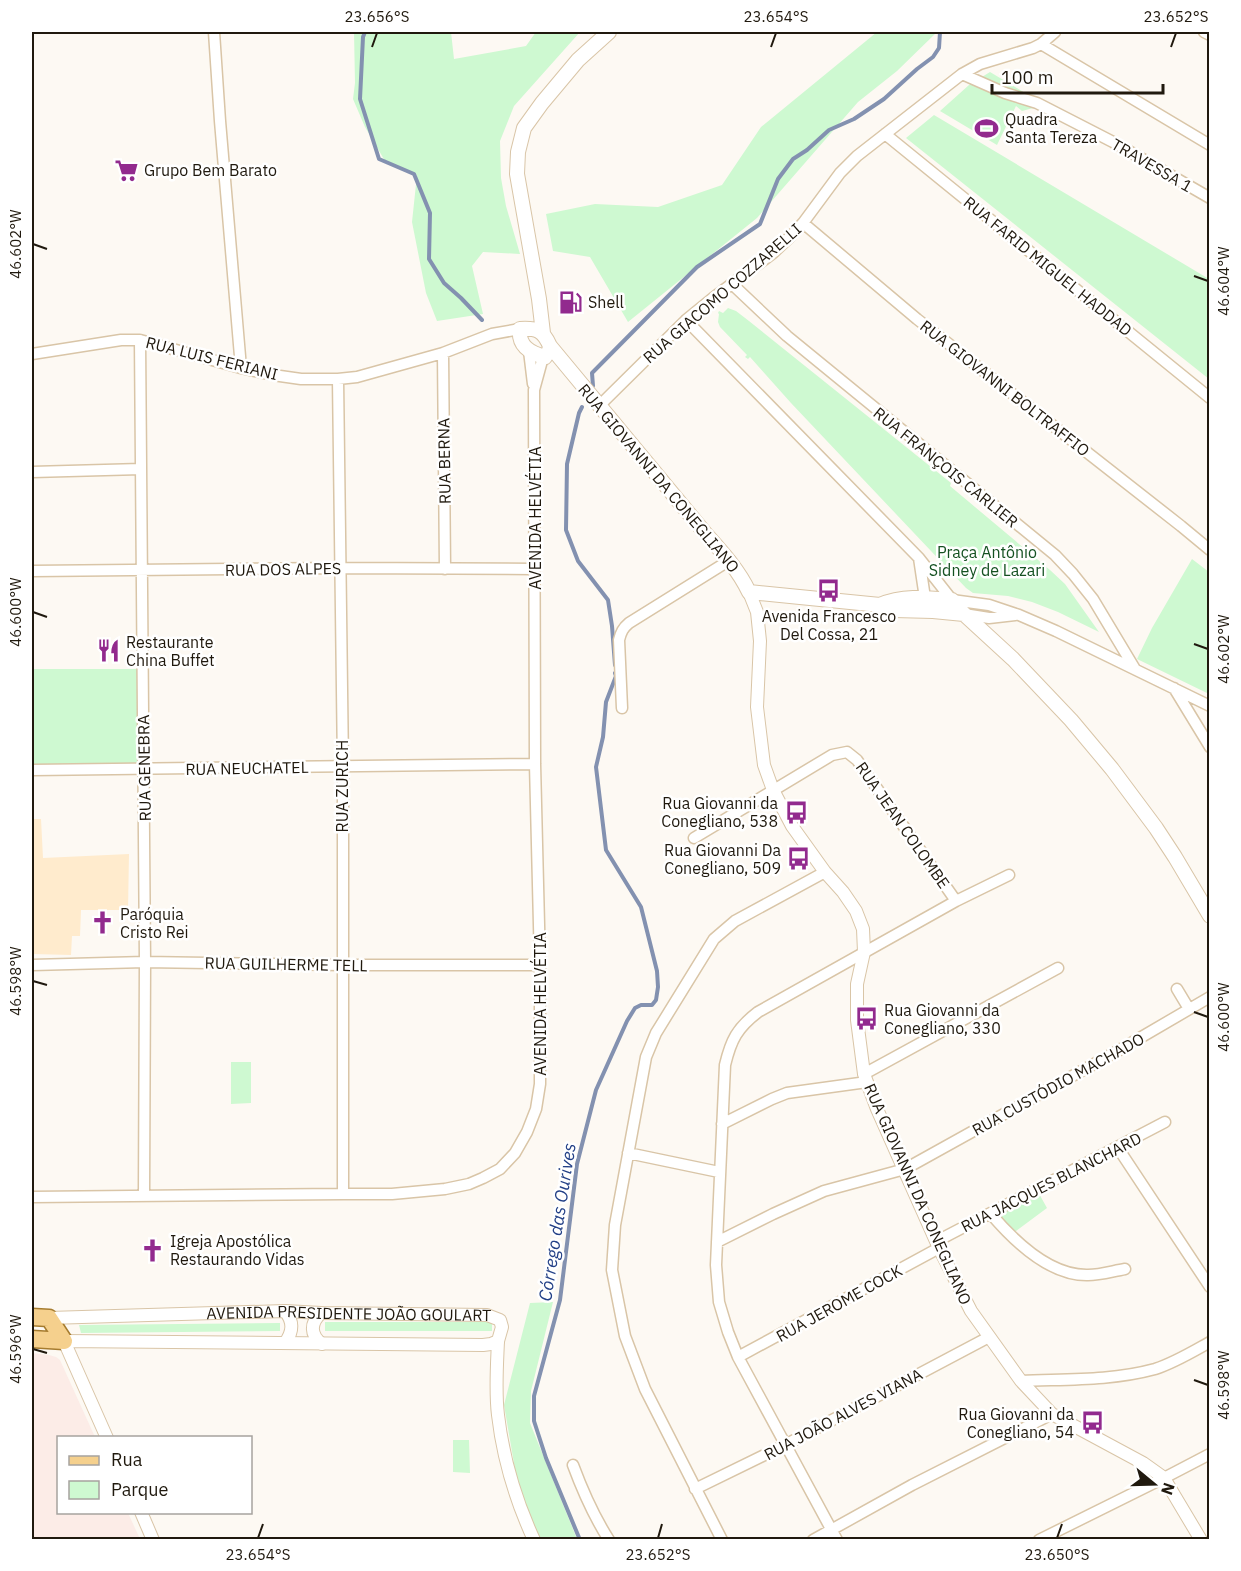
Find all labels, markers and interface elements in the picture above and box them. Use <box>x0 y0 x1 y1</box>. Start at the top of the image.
text: 23.656°S <box>345 7 409 26</box>
text: 23.654°S <box>744 7 808 26</box>
text: 23.652°S <box>1144 7 1208 26</box>
scale bar <box>992 57 1163 95</box>
text: 100 m <box>1001 66 1053 89</box>
place label: Quadra Santa Tereza <box>1005 109 1098 147</box>
sports icon: Quadra Santa Tereza <box>974 115 1000 141</box>
street label: TRAVESSA 1 <box>1108 134 1196 196</box>
supermarket icon: Grupo Bem Barato <box>113 157 139 183</box>
place label: Grupo Bem Barato <box>144 160 277 180</box>
street label: RUA FARID MIGUEL HADDAD <box>960 192 1136 340</box>
text: 46.602°W <box>6 209 25 279</box>
street label: RUA GIACOMO COZZARELLI <box>639 219 805 367</box>
text: 46.604°W <box>1214 246 1233 316</box>
fuel station icon: Shell <box>557 289 583 315</box>
place label: Shell <box>588 292 624 312</box>
street label: RUA GIOVANNI BOLTRAFFIO <box>916 316 1094 460</box>
street label: RUA LUIS FERIANI <box>144 332 280 384</box>
street label: RUA GIOVANNI DA CONEGLIANO <box>574 380 744 576</box>
street label: RUA FRANÇOIS CARLIER <box>870 402 1022 532</box>
street label: RUA BERNA <box>433 418 455 504</box>
street label: AVENIDA HELVÉTIA <box>524 446 545 590</box>
park label: Praça Antônio Sidney de Lazari <box>929 542 1045 580</box>
street label: RUA DOS ALPES <box>225 558 341 580</box>
text: 46.600°W <box>6 577 25 647</box>
bus stop icon: Avenida Francesco Del Cossa, 21 <box>816 578 842 604</box>
place label: Avenida Francesco Del Cossa, 21 <box>762 606 896 644</box>
text: 46.602°W <box>1214 614 1233 684</box>
place label: Restaurante China Buffet <box>126 632 215 670</box>
restaurant icon: Restaurante China Buffet <box>95 638 121 664</box>
street label: RUA GENEBRA <box>133 714 155 822</box>
street label: RUA ZURICH <box>332 740 352 832</box>
street label: RUA NEUCHATEL <box>185 757 309 779</box>
street label: RUA JEAN COLOMBE <box>852 758 954 892</box>
place label: Rua Giovanni da Conegliano, 538 <box>661 793 778 831</box>
bus stop icon: Rua Giovanni da Conegliano, 538 <box>783 799 809 825</box>
place label: Rua Giovanni Da Conegliano, 509 <box>664 840 781 878</box>
bus stop icon: Rua Giovanni Da Conegliano, 509 <box>786 846 812 872</box>
place label: Paróquia Cristo Rei <box>120 904 189 942</box>
church icon: Paróquia Cristo Rei <box>89 910 115 936</box>
street label: AVENIDA HELVÉTIA <box>529 932 550 1076</box>
text: 46.598°W <box>6 946 25 1016</box>
street label: RUA GUILHERME TELL <box>205 953 367 975</box>
text: 46.600°W <box>1214 982 1233 1052</box>
place label: Rua Giovanni da Conegliano, 330 <box>884 1000 1001 1038</box>
bus stop icon: Rua Giovanni da Conegliano, 330 <box>853 1006 879 1032</box>
street label: RUA CUSTÓDIO MACHADO <box>968 1027 1148 1140</box>
street label: RUA GIOVANNI DA CONEGLIANO <box>860 1080 976 1308</box>
street label: RUA JACQUES BLANCHARD <box>957 1128 1145 1236</box>
water label: Córrego das Ourives <box>533 1141 581 1303</box>
place label: Igreja Apostólica Restaurando Vidas <box>170 1231 305 1269</box>
church icon: Igreja Apostólica Restaurando Vidas <box>139 1237 165 1263</box>
street label: RUA JEROME COCK <box>773 1260 905 1346</box>
street label: AVENIDA PRESIDENTE JOÃO GOULART <box>206 1301 491 1325</box>
text: 46.596°W <box>6 1314 25 1384</box>
text: 46.598°W <box>1214 1350 1233 1420</box>
street label: RUA JOÃO ALVES VIANA <box>760 1364 926 1464</box>
place label: Rua Giovanni da Conegliano, 54 <box>958 1404 1074 1442</box>
bus stop icon: Rua Giovanni da Conegliano, 54 <box>1079 1410 1105 1436</box>
legend <box>57 1436 252 1514</box>
text: Rua <box>111 1448 143 1471</box>
north arrow <box>1124 1454 1184 1514</box>
text: Parque <box>111 1478 169 1501</box>
text: N <box>1157 1480 1180 1498</box>
text: 23.654°S <box>226 1545 290 1564</box>
text: 23.652°S <box>626 1545 690 1564</box>
text: 23.650°S <box>1025 1545 1089 1564</box>

